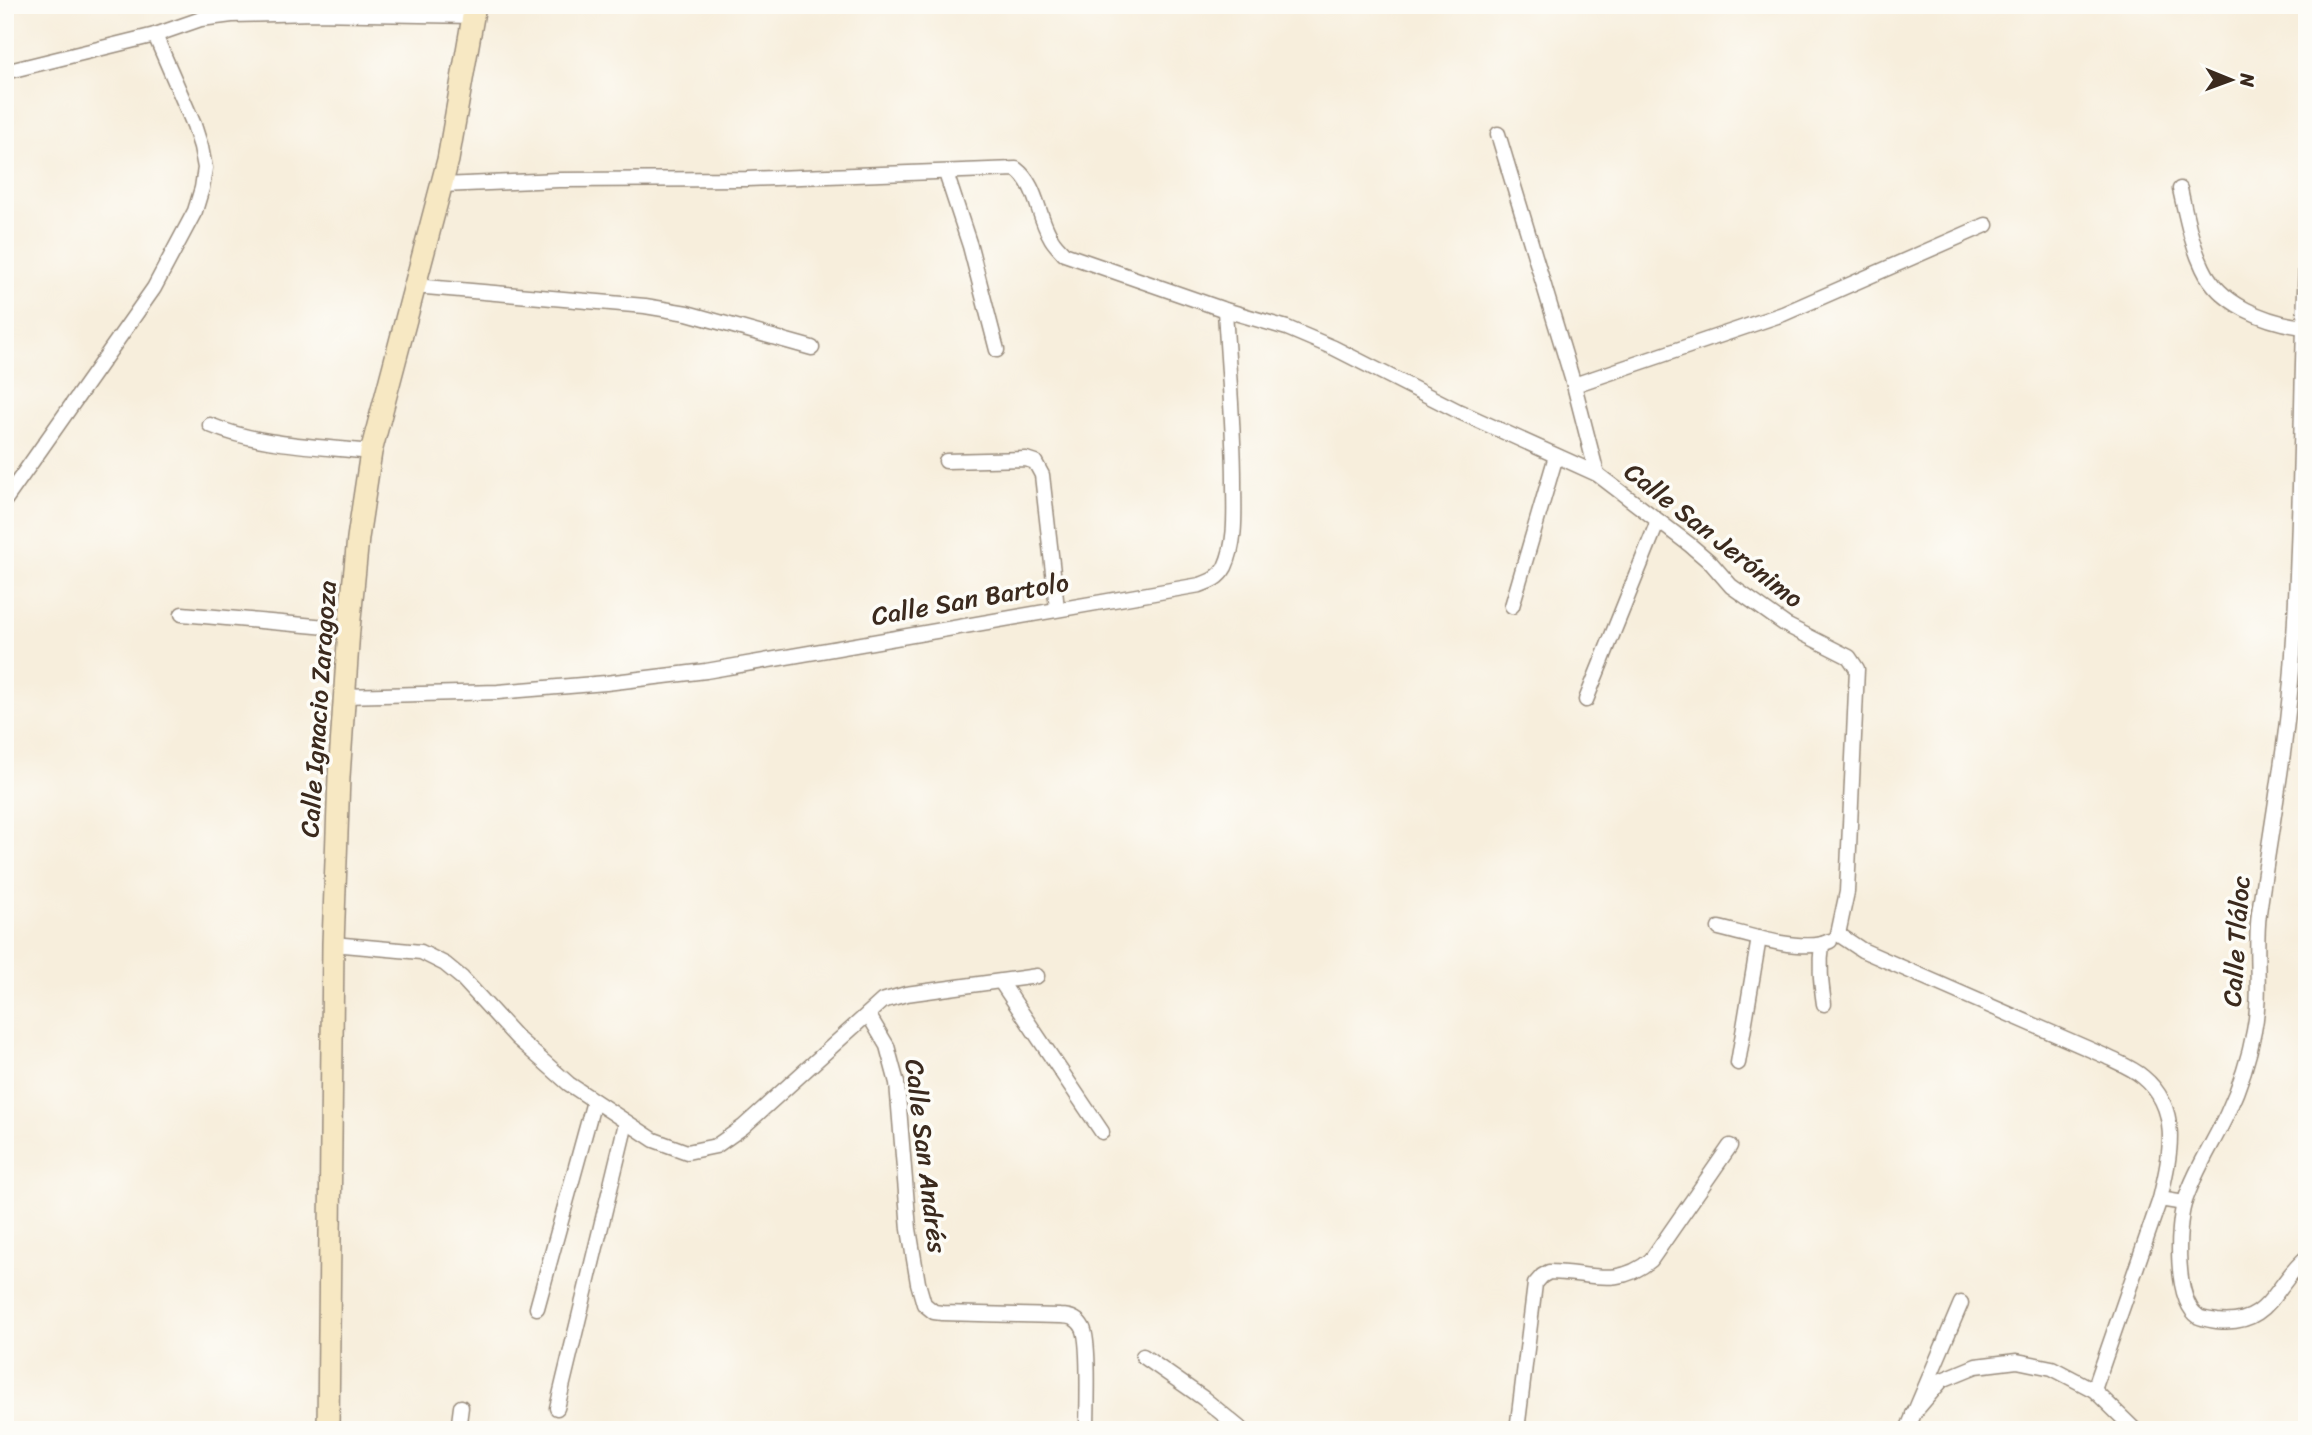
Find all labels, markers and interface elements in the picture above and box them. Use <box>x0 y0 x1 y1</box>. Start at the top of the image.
north arrow <box>2196 46 2266 116</box>
text: N <box>2231 72 2264 88</box>
street label: Calle San Jerónimo <box>1614 450 1814 620</box>
street label: Calle San Bartolo <box>868 559 1072 639</box>
street label: Calle Ignacio Zaragoza <box>286 579 350 839</box>
street label: Calle Tláloc <box>2208 874 2264 1008</box>
street label: Calle San Andrés <box>891 1056 961 1257</box>

